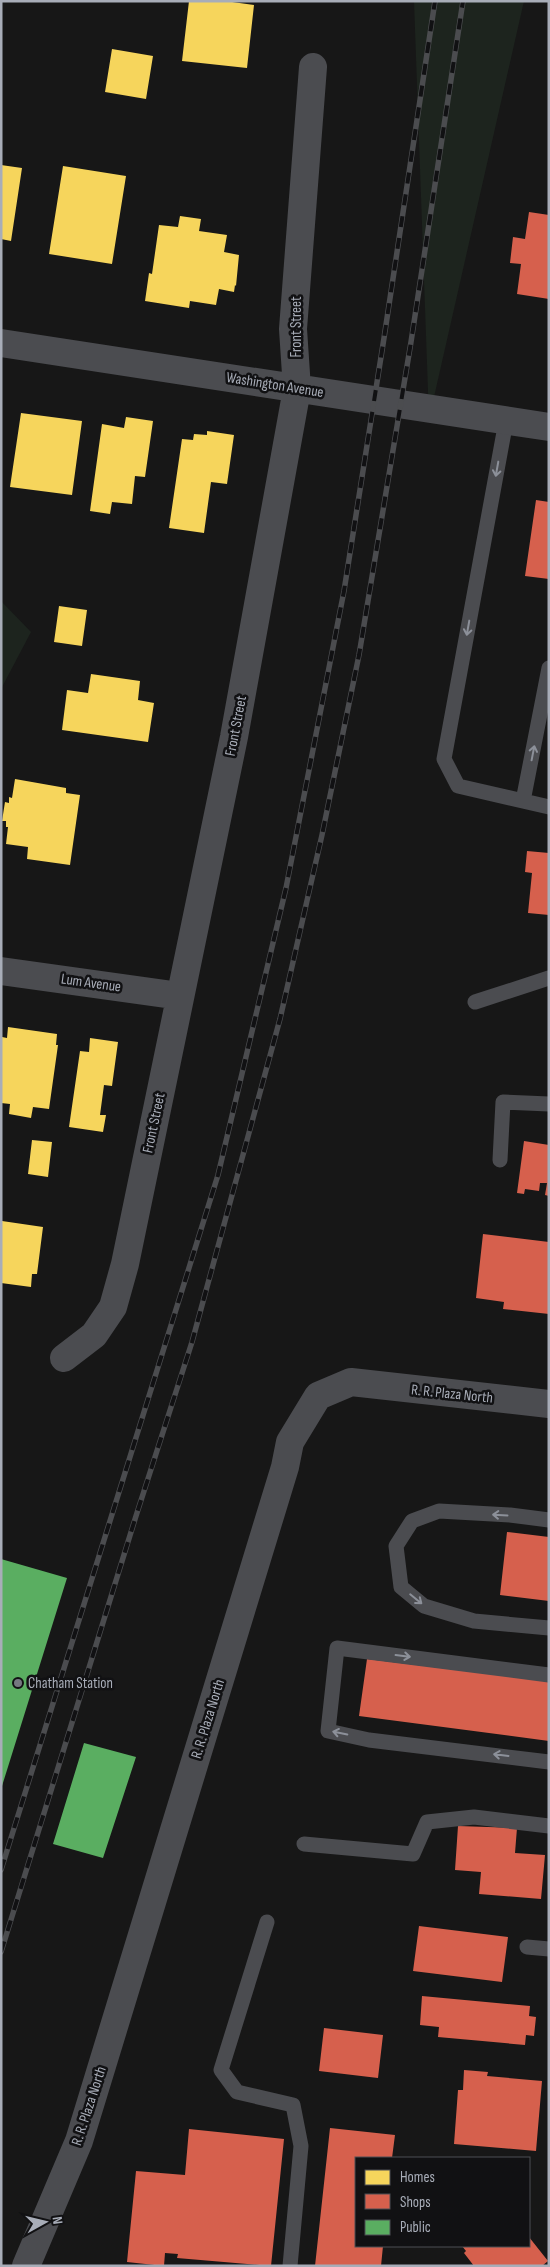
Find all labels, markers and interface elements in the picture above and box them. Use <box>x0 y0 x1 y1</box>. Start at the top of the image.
street label: Front Street <box>287 296 306 358</box>
street label: Washington Avenue <box>225 368 325 402</box>
one-way arrow <box>492 460 502 476</box>
one-way arrow <box>462 620 472 636</box>
street label: Front Street <box>221 694 251 758</box>
one-way arrow <box>528 746 538 762</box>
street label: Lum Avenue <box>60 969 122 997</box>
street label: Front Street <box>138 1091 170 1155</box>
street label: R. R. Plaza North <box>410 1380 494 1408</box>
one-way arrow <box>493 1510 509 1519</box>
one-way arrow <box>409 1593 422 1604</box>
one-way arrow <box>395 1651 411 1661</box>
place label: Chatham Station <box>28 1674 113 1693</box>
marker: Chatham Station <box>12 1677 24 1689</box>
street label: R. R. Plaza North <box>187 1677 229 1761</box>
one-way arrow <box>332 1728 348 1738</box>
one-way arrow <box>493 1750 509 1760</box>
street label: R. R. Plaza North <box>67 2064 111 2148</box>
legend <box>355 2157 530 2247</box>
text: Homes <box>400 2168 435 2187</box>
text: Shops <box>400 2193 431 2212</box>
north arrow <box>20 2197 70 2247</box>
text: N <box>48 2215 66 2225</box>
text: Public <box>400 2218 431 2237</box>

